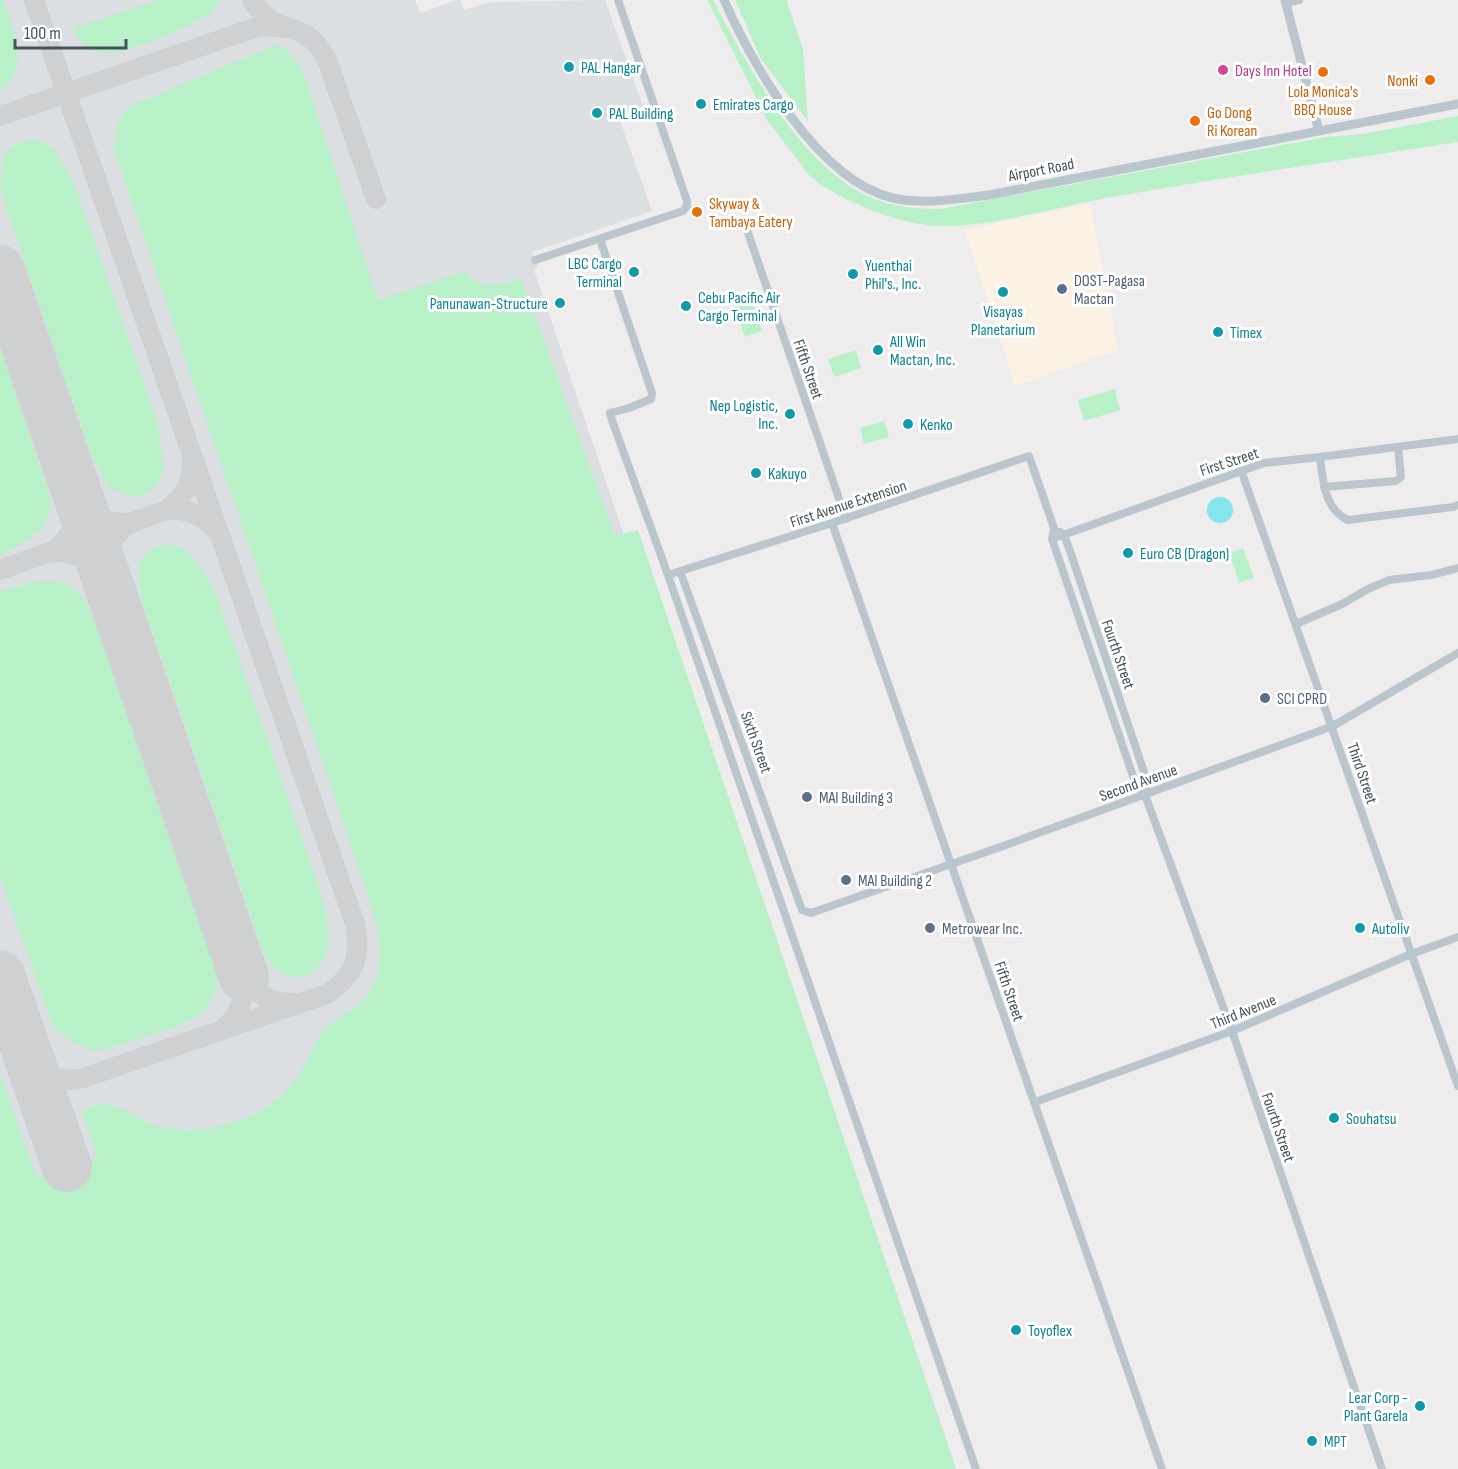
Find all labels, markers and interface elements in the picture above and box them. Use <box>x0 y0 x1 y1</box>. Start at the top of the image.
scale bar <box>15 12 126 50</box>
text: 100 m <box>24 23 61 44</box>
place label: PAL Hangar <box>581 59 641 78</box>
marker: PAL Hangar <box>562 60 576 74</box>
place label: Days Inn Hotel <box>1235 62 1312 81</box>
marker: Days Inn Hotel <box>1216 63 1230 77</box>
marker: Lola Monica's BBQ House <box>1316 65 1330 79</box>
place label: Nonki <box>1387 72 1418 91</box>
marker: Nonki <box>1423 73 1437 87</box>
place label: Lola Monica's BBQ House <box>1288 83 1359 120</box>
place label: Emirates Cargo <box>713 96 794 115</box>
marker: Emirates Cargo <box>694 97 708 111</box>
place label: Go Dong Ri Korean <box>1207 104 1257 141</box>
place label: PAL Building <box>609 105 673 124</box>
marker: PAL Building <box>590 106 604 120</box>
marker: Go Dong Ri Korean <box>1188 114 1202 128</box>
street label: Airport Road <box>1006 155 1076 186</box>
place label: Skyway & Tambaya Eatery <box>709 195 793 232</box>
marker: Skyway & Tambaya Eatery <box>690 205 704 219</box>
place label: LBC Cargo Terminal <box>568 255 622 292</box>
place label: Yuenthai Phil's., Inc. <box>865 257 921 294</box>
marker: LBC Cargo Terminal <box>627 265 641 279</box>
marker: Yuenthai Phil's., Inc. <box>846 267 860 281</box>
place label: DOST-Pagasa Mactan <box>1074 272 1145 309</box>
marker: DOST-Pagasa Mactan <box>1055 282 1069 296</box>
marker: Visayas Planetarium <box>996 285 1010 299</box>
place label: Cebu Pacific Air Cargo Terminal <box>698 289 781 326</box>
place label: Panunawan-Structure <box>430 295 548 314</box>
marker: Panunawan-Structure <box>553 296 567 310</box>
marker: Cebu Pacific Air Cargo Terminal <box>679 299 693 313</box>
place label: Visayas Planetarium <box>971 303 1035 340</box>
place label: Timex <box>1230 324 1262 343</box>
marker: Timex <box>1211 325 1225 339</box>
place label: All Win Mactan, Inc. <box>889 333 955 370</box>
street label: Fifth Street <box>789 337 827 402</box>
marker: All Win Mactan, Inc. <box>871 343 885 357</box>
place label: Nep Logistic, Inc. <box>709 397 778 434</box>
marker: Nep Logistic, Inc. <box>783 407 797 421</box>
place label: Kenko <box>920 416 953 435</box>
marker: Kenko <box>901 417 915 431</box>
street label: First Street <box>1198 444 1261 481</box>
place label: Kakuyo <box>768 465 807 484</box>
marker: Kakuyo <box>749 466 763 480</box>
street label: First Avenue Extension <box>788 477 909 532</box>
place label: Euro CB (Dragon) <box>1140 545 1229 564</box>
marker: Euro CB (Dragon) <box>1121 546 1135 560</box>
street label: Fourth Street <box>1097 617 1138 692</box>
place label: SCI CPRD <box>1277 690 1327 709</box>
marker: SCI CPRD <box>1258 691 1272 705</box>
street label: Sixth Street <box>736 709 775 776</box>
street label: Third Street <box>1342 740 1381 807</box>
street label: Second Avenue <box>1097 761 1180 806</box>
place label: MAI Building 3 <box>819 789 893 808</box>
marker: MAI Building 3 <box>800 790 814 804</box>
place label: MAI Building 2 <box>858 872 932 891</box>
marker: MAI Building 2 <box>839 873 853 887</box>
place label: Metrowear Inc. <box>942 920 1022 939</box>
place label: Autoliv <box>1371 920 1409 939</box>
marker: Metrowear Inc. <box>923 921 937 935</box>
marker: Autoliv <box>1353 921 1367 935</box>
street label: Fifth Street <box>990 959 1028 1024</box>
street label: Third Avenue <box>1208 991 1279 1034</box>
street label: Fourth Street <box>1257 1090 1298 1165</box>
place label: Souhatsu <box>1346 1110 1396 1129</box>
marker: Souhatsu <box>1327 1111 1341 1125</box>
place label: Toyoflex <box>1028 1322 1072 1341</box>
marker: Toyoflex <box>1009 1323 1023 1337</box>
place label: Lear Corp - Plant Garela <box>1344 1389 1408 1426</box>
marker: Lear Corp - Plant Garela <box>1413 1399 1427 1413</box>
place label: MPT <box>1324 1433 1347 1452</box>
marker: MPT <box>1305 1434 1319 1448</box>

